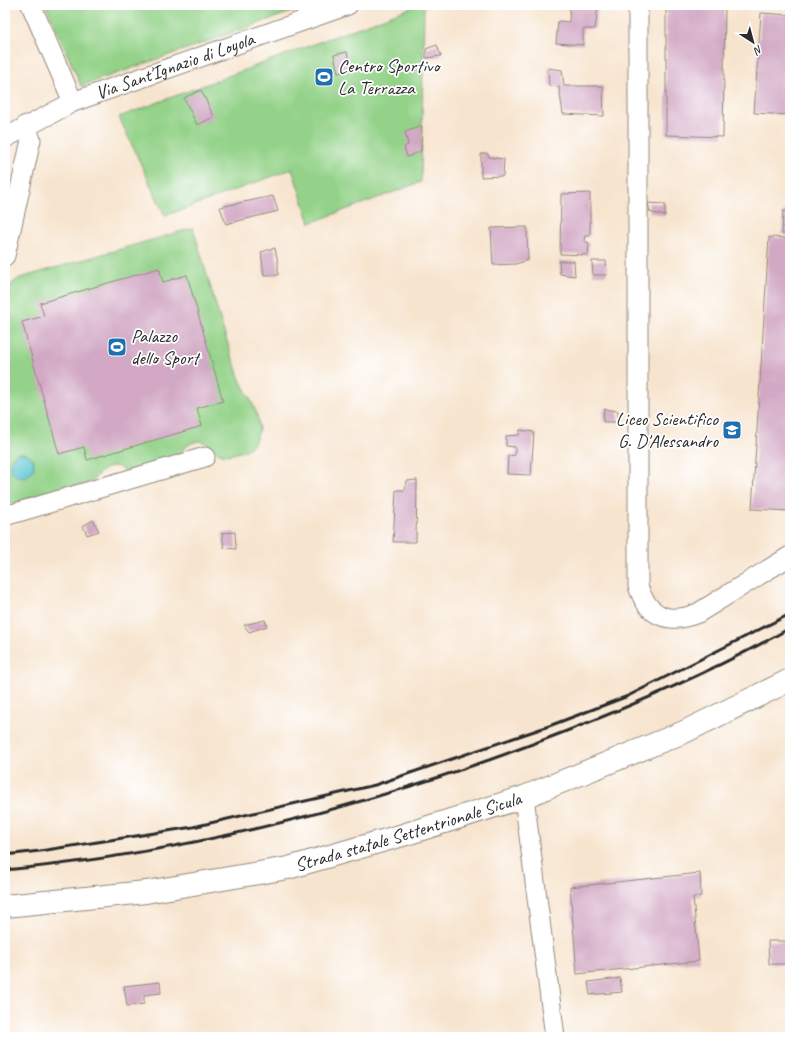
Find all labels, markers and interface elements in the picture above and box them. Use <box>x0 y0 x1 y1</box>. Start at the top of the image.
north arrow <box>733 22 773 62</box>
street label: Via Sant'Ignazio di Loyola <box>92 27 259 105</box>
text: N <box>750 42 766 59</box>
place label: Centro Sportivo La Terrazza <box>338 54 441 100</box>
sports icon: Centro Sportivo La Terrazza <box>313 66 335 88</box>
place label: Palazzo dello Sport <box>131 324 201 370</box>
sports icon: Palazzo dello Sport <box>106 336 128 358</box>
place label: Liceo Scientifico G. D'Alessandro <box>616 407 719 453</box>
school or university icon: Liceo Scientifico G. D'Alessandro <box>721 419 743 441</box>
street label: Strada statale Settentrionale Sicula <box>292 786 525 877</box>

